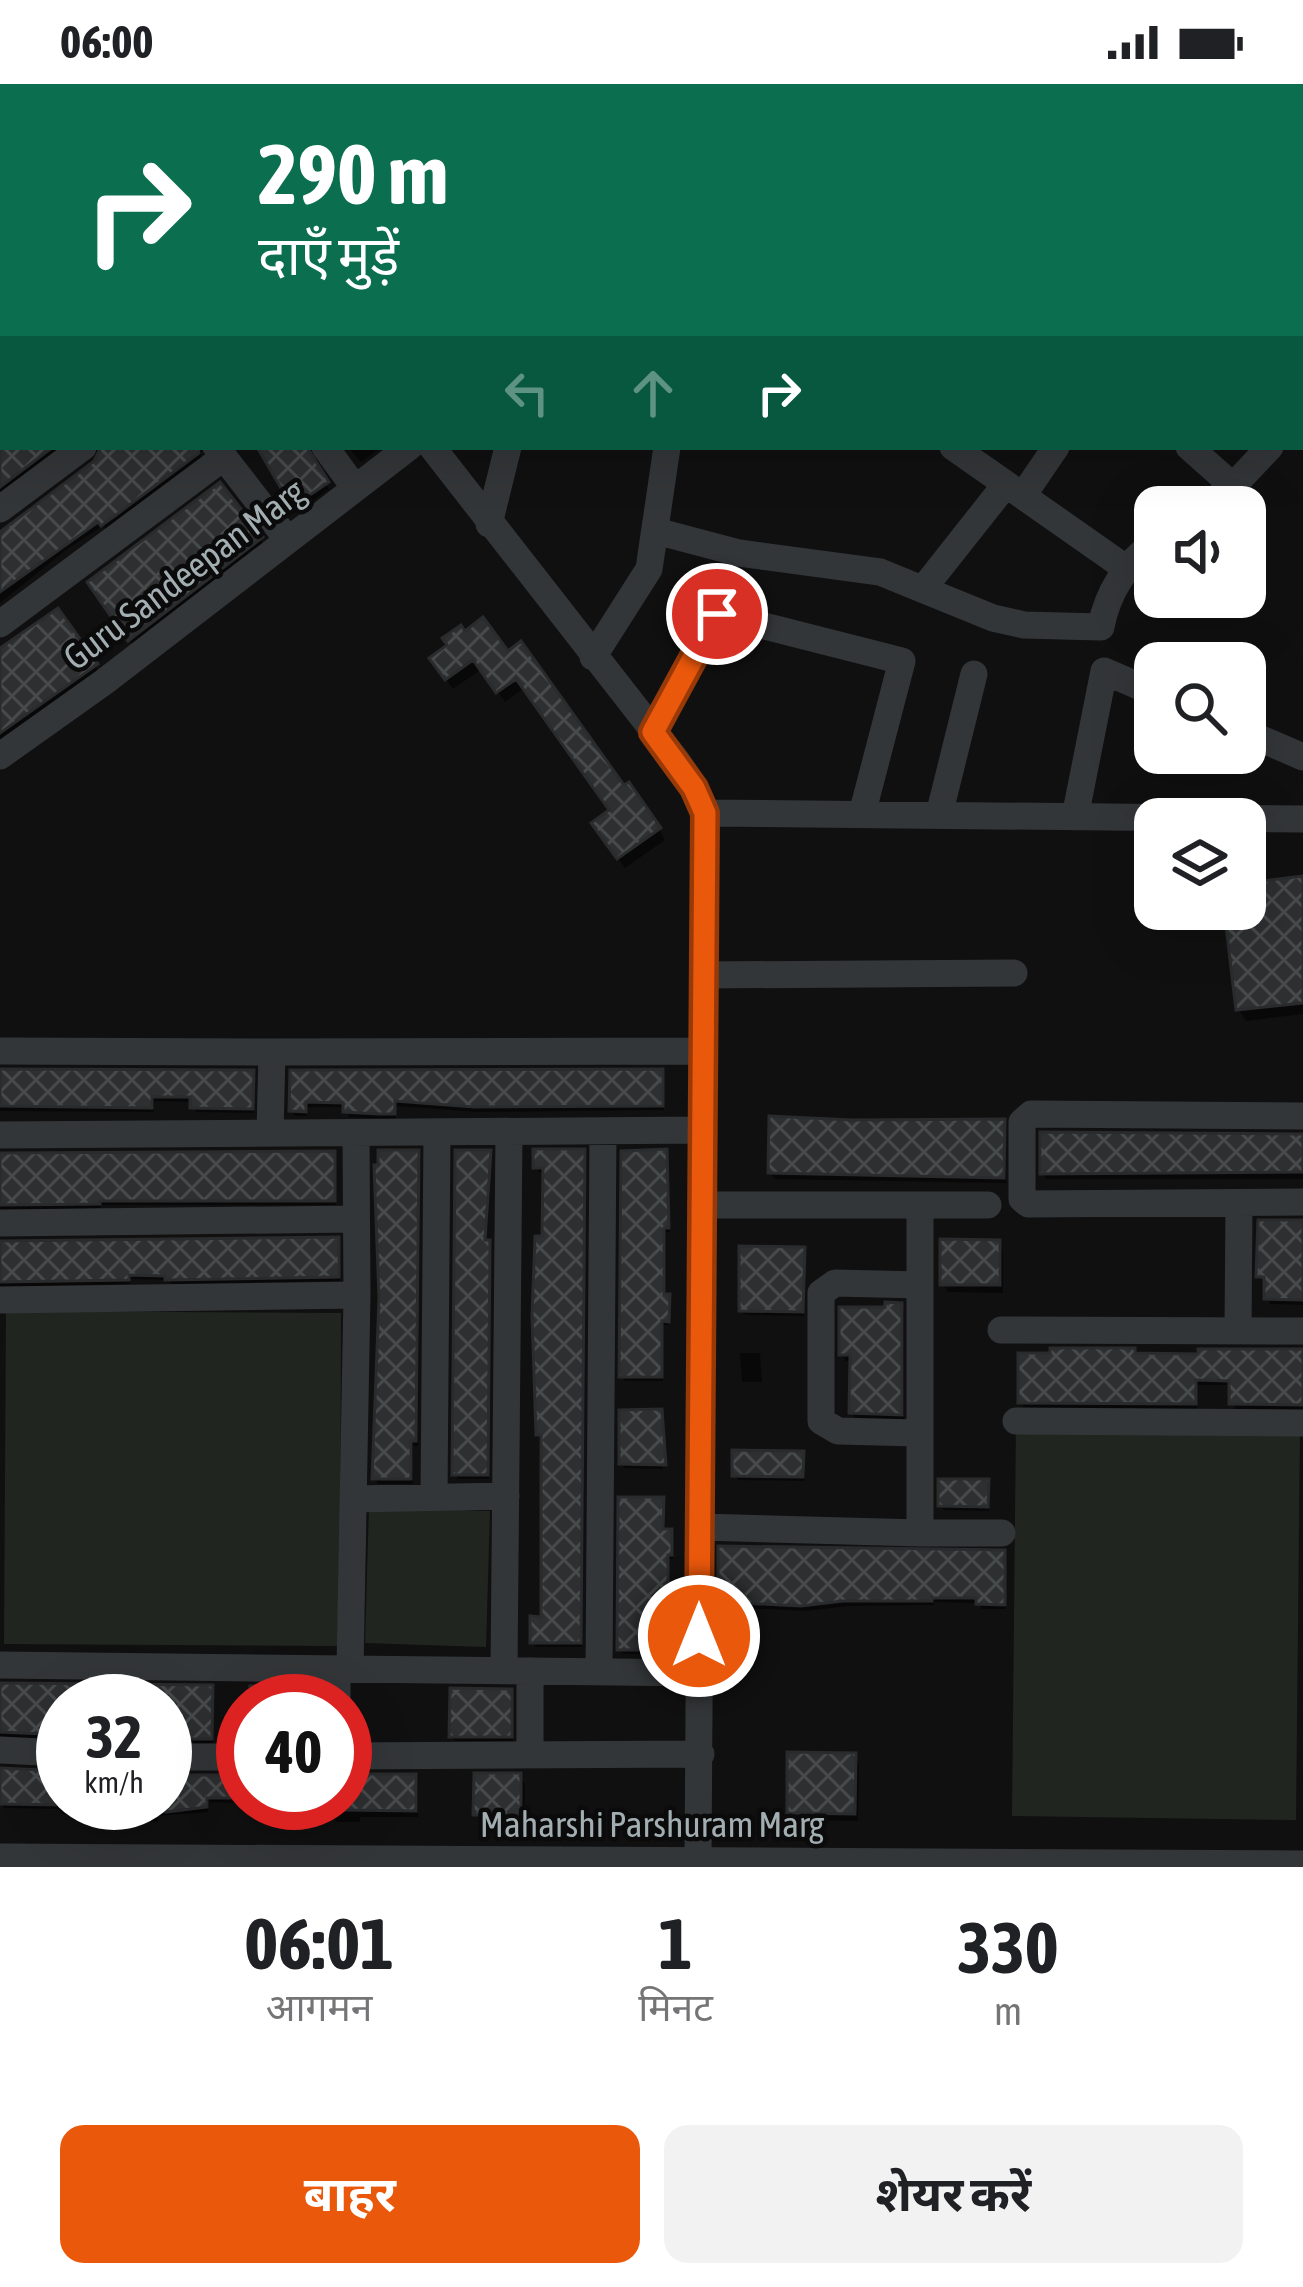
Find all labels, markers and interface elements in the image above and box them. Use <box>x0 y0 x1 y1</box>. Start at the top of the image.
text: 06:00 <box>60 16 154 68</box>
text: 290 m <box>258 126 448 222</box>
icon: right <box>60 132 216 288</box>
text: दाएँ मुड़ें <box>258 225 399 286</box>
icon: left <box>494 360 560 426</box>
icon: ahead <box>620 360 686 426</box>
icon: right <box>746 360 812 426</box>
street label: Guru Sandeepan Marg <box>55 470 313 678</box>
map controls <box>1134 486 1266 930</box>
button: sound <box>1134 486 1266 618</box>
pin <box>666 563 768 665</box>
icon: arrive <box>684 581 750 647</box>
button: search <box>1134 642 1266 774</box>
button: layers <box>1134 798 1266 930</box>
position arrow <box>636 1573 762 1699</box>
speed limit sign: 40 <box>216 1674 372 1830</box>
text: 32 <box>86 1702 142 1771</box>
text: km/h <box>84 1765 144 1799</box>
street label: Maharshi Parshuram Marg <box>480 1803 825 1845</box>
text: 06:01 <box>244 1902 394 1984</box>
text: 1 <box>659 1902 692 1984</box>
text: 330 <box>957 1906 1059 1988</box>
text: आगमन <box>266 1985 372 2029</box>
text: मिनट <box>638 1985 713 2029</box>
text: m <box>994 1989 1022 2033</box>
button: बाहर <box>60 2125 640 2263</box>
button: शेयर करें <box>664 2125 1243 2263</box>

